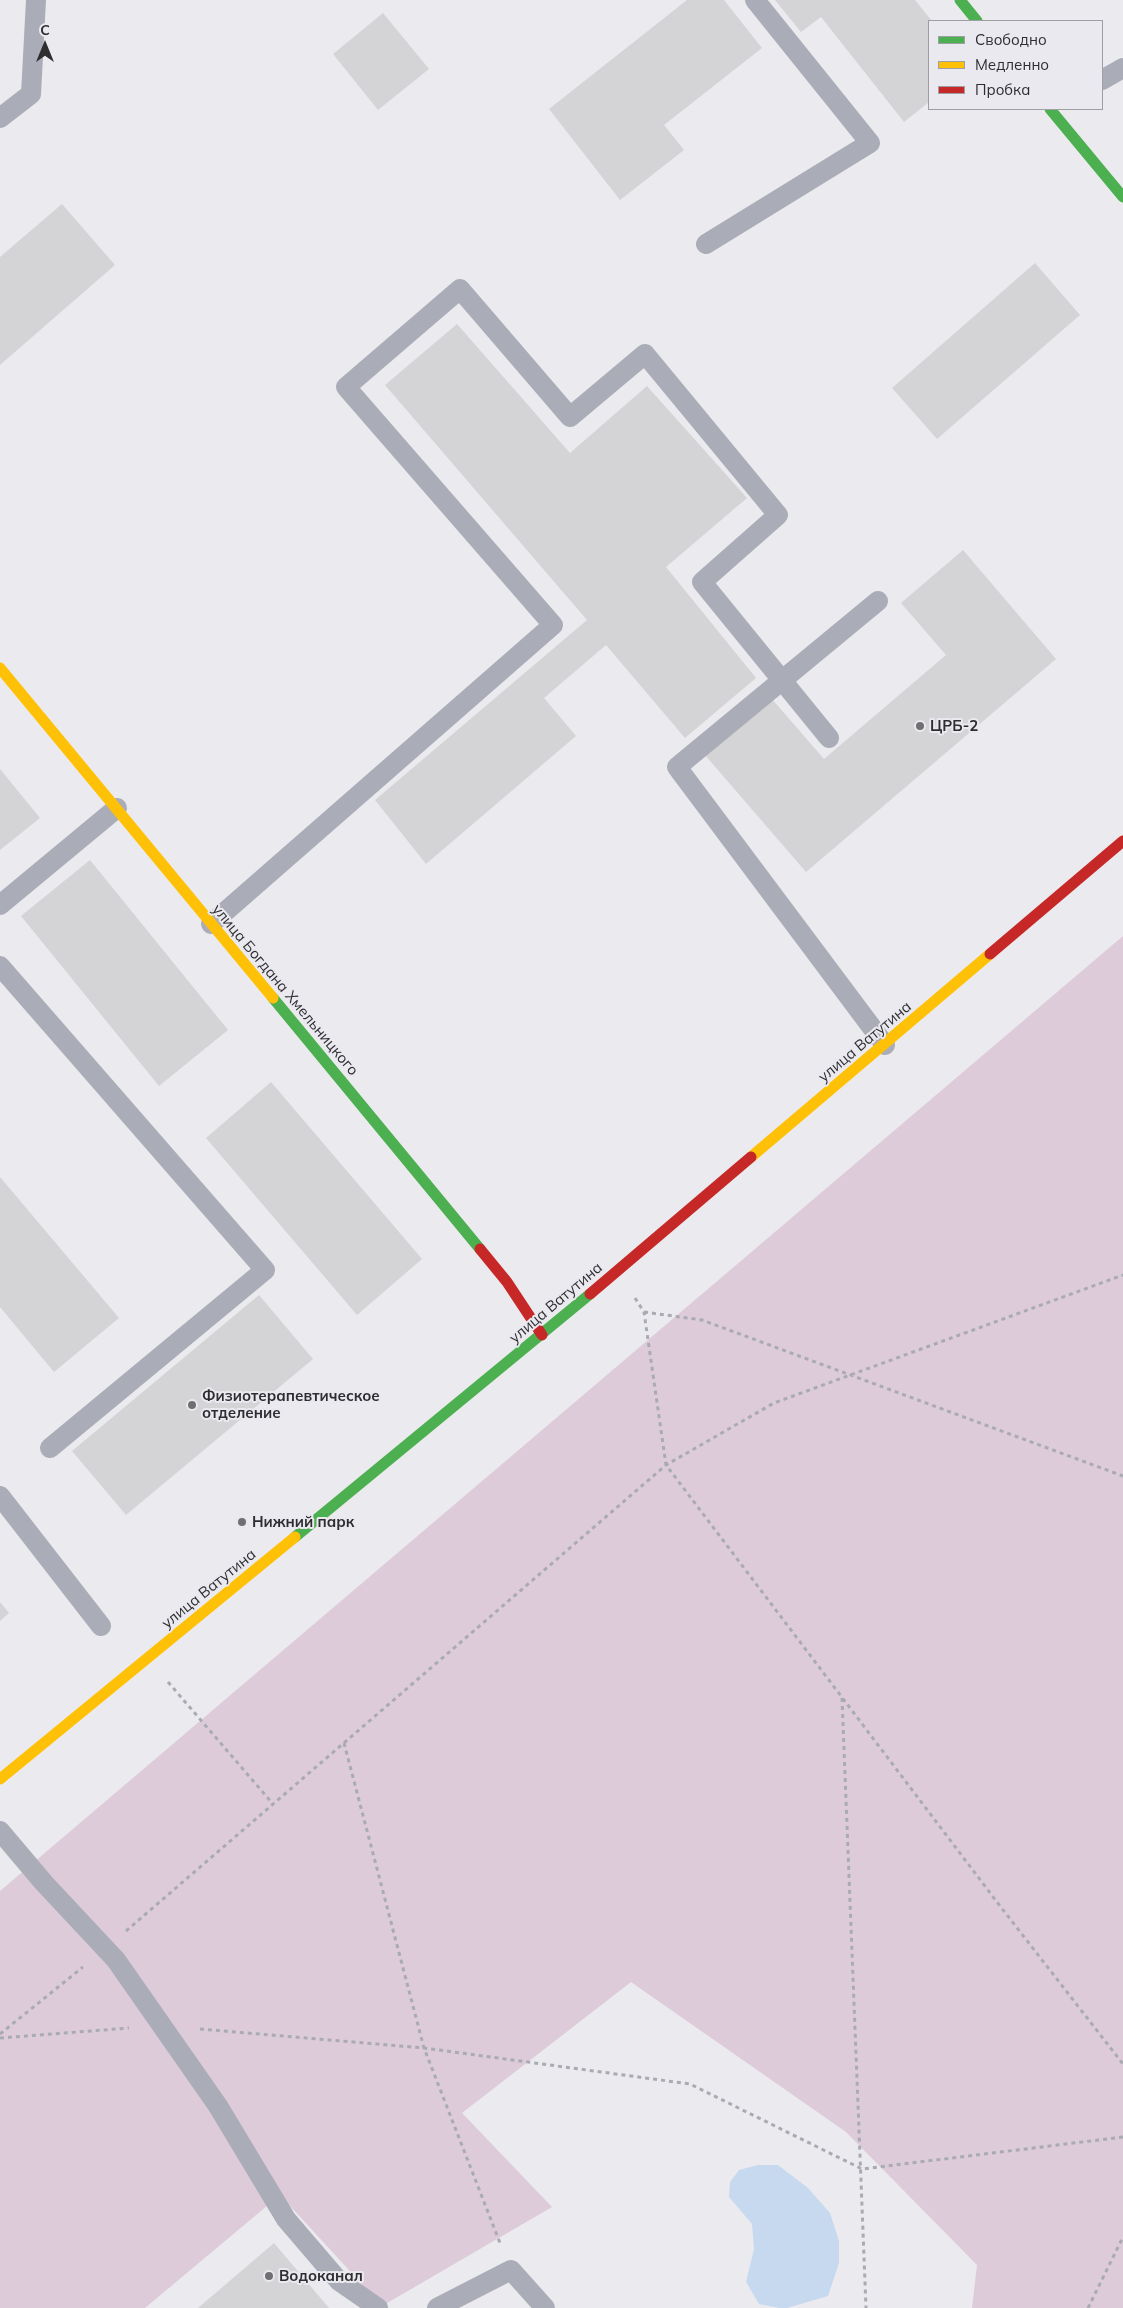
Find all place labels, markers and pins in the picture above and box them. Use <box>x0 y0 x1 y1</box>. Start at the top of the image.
place label: ЦРБ-2 <box>930 717 978 735</box>
marker: ЦРБ-2 <box>914 720 926 732</box>
place label: Физиотерапевтическое отделение <box>202 1387 380 1422</box>
marker: Физиотерапевтическое отделение <box>186 1399 198 1411</box>
place label: Нижний парк <box>252 1513 354 1531</box>
marker: Нижний парк <box>236 1516 248 1528</box>
place label: Водоканал <box>279 2267 363 2285</box>
marker: Водоканал <box>263 2270 275 2282</box>

